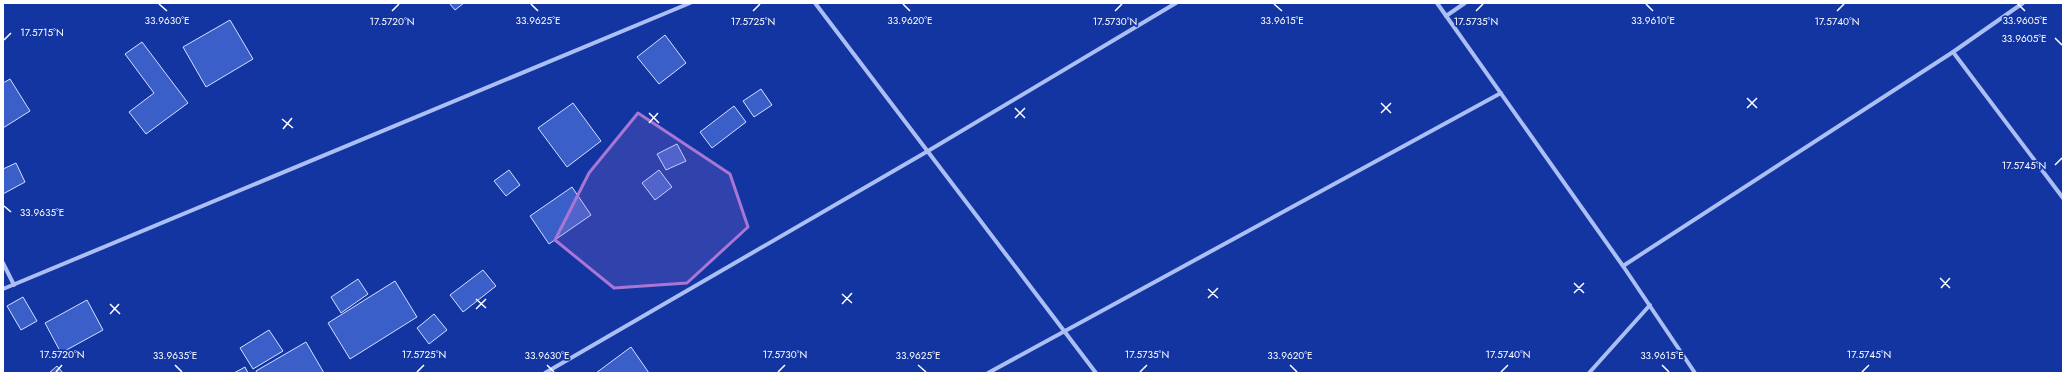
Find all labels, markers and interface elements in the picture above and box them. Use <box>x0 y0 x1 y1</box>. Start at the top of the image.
text: 33.9630°E <box>144 13 190 28</box>
text: 33.9625°E <box>516 13 560 28</box>
text: 33.9620°E <box>887 13 933 28</box>
text: 33.9615°E <box>1260 13 1304 28</box>
text: 33.9610°E <box>1631 13 1675 28</box>
text: 33.9605°E <box>2002 13 2048 28</box>
text: 17.5720°N <box>370 14 414 29</box>
text: 17.5725°N <box>731 14 775 29</box>
text: 17.5730°N <box>1093 14 1137 29</box>
text: 17.5735°N <box>1454 14 1498 29</box>
text: 17.5740°N <box>1815 14 1860 29</box>
text: 17.5715°N <box>20 25 64 40</box>
text: 33.9605°E <box>2001 31 2047 46</box>
text: 17.5745°N <box>2002 158 2046 173</box>
text: 33.9635°E <box>20 205 64 220</box>
text: 17.5720°N <box>40 347 84 362</box>
text: 17.5725°N <box>402 347 446 362</box>
text: 17.5730°N <box>763 347 807 362</box>
text: 17.5735°N <box>1125 347 1169 362</box>
text: 17.5740°N <box>1486 347 1531 362</box>
text: 17.5745°N <box>1847 347 1891 362</box>
text: 33.9635°E <box>153 348 197 363</box>
text: 33.9630°E <box>524 348 570 363</box>
text: 33.9625°E <box>896 348 940 363</box>
text: 33.9620°E <box>1267 348 1313 363</box>
text: 33.9615°E <box>1640 348 1684 363</box>

